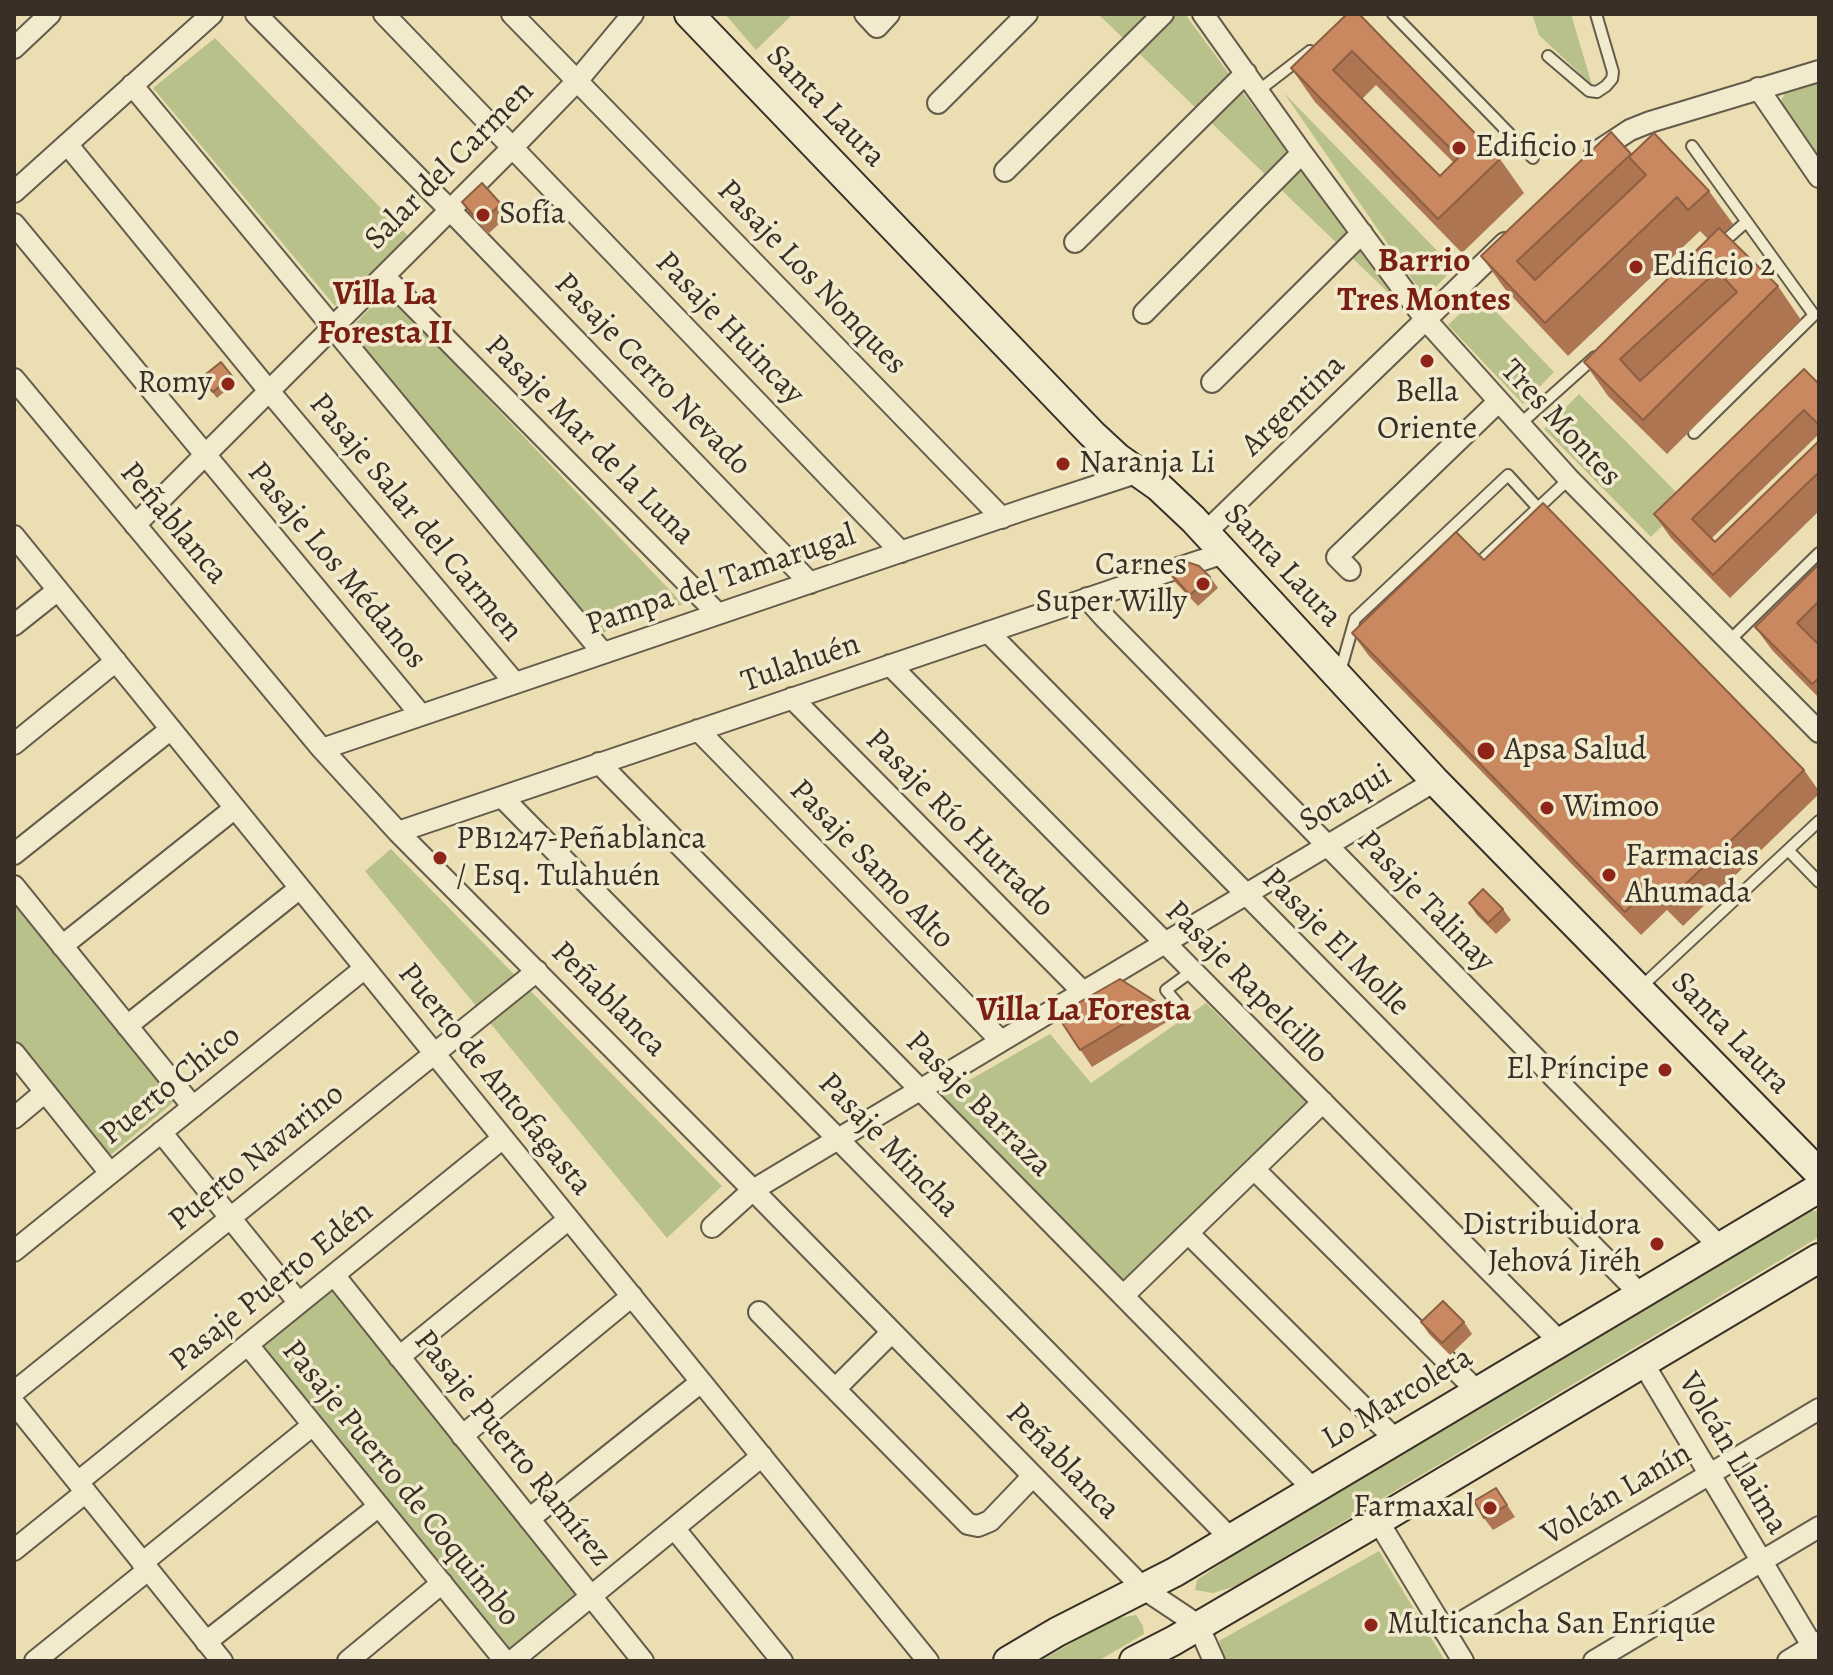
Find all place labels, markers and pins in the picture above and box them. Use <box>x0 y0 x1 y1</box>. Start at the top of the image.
place label: Edificio 1 <box>1475 129 1594 167</box>
marker: Edificio 1 <box>1450 139 1468 157</box>
place label: Sofía <box>499 196 566 234</box>
marker: Sofía <box>474 206 492 224</box>
place label: Edificio 2 <box>1652 248 1775 286</box>
marker: Edificio 2 <box>1627 258 1645 276</box>
marker: Bella Oriente <box>1418 352 1436 370</box>
place label: Romy <box>137 365 212 403</box>
place label: Bella Oriente <box>1377 374 1477 449</box>
marker: Romy <box>219 375 237 393</box>
place label: Naranja Li <box>1079 445 1215 483</box>
marker: Naranja Li <box>1054 455 1072 473</box>
place label: Carnes Super Willy <box>1035 547 1187 622</box>
marker: Carnes Super Willy <box>1194 575 1212 593</box>
place label: Apsa Salud <box>1504 732 1647 770</box>
marker: Apsa Salud <box>1475 740 1497 762</box>
place label: Wimoo <box>1563 789 1659 827</box>
marker: Wimoo <box>1538 799 1556 817</box>
place label: PB1247-Peñablanca / Esq. Tulahuén <box>456 821 706 896</box>
place label: Farmacias Ahumada <box>1625 838 1759 913</box>
marker: PB1247-Peñablanca / Esq. Tulahuén <box>431 849 449 867</box>
marker: Farmacias Ahumada <box>1600 866 1618 884</box>
place label: El Príncipe <box>1506 1051 1649 1089</box>
marker: El Príncipe <box>1656 1061 1674 1079</box>
place label: Distribuidora Jehová Jiréh <box>1462 1207 1641 1282</box>
marker: Distribuidora Jehová Jiréh <box>1648 1235 1666 1253</box>
place label: Farmaxal <box>1353 1489 1474 1527</box>
marker: Farmaxal <box>1481 1499 1499 1517</box>
place label: Multicancha San Enrique <box>1387 1606 1716 1644</box>
marker: Multicancha San Enrique <box>1362 1616 1380 1634</box>

